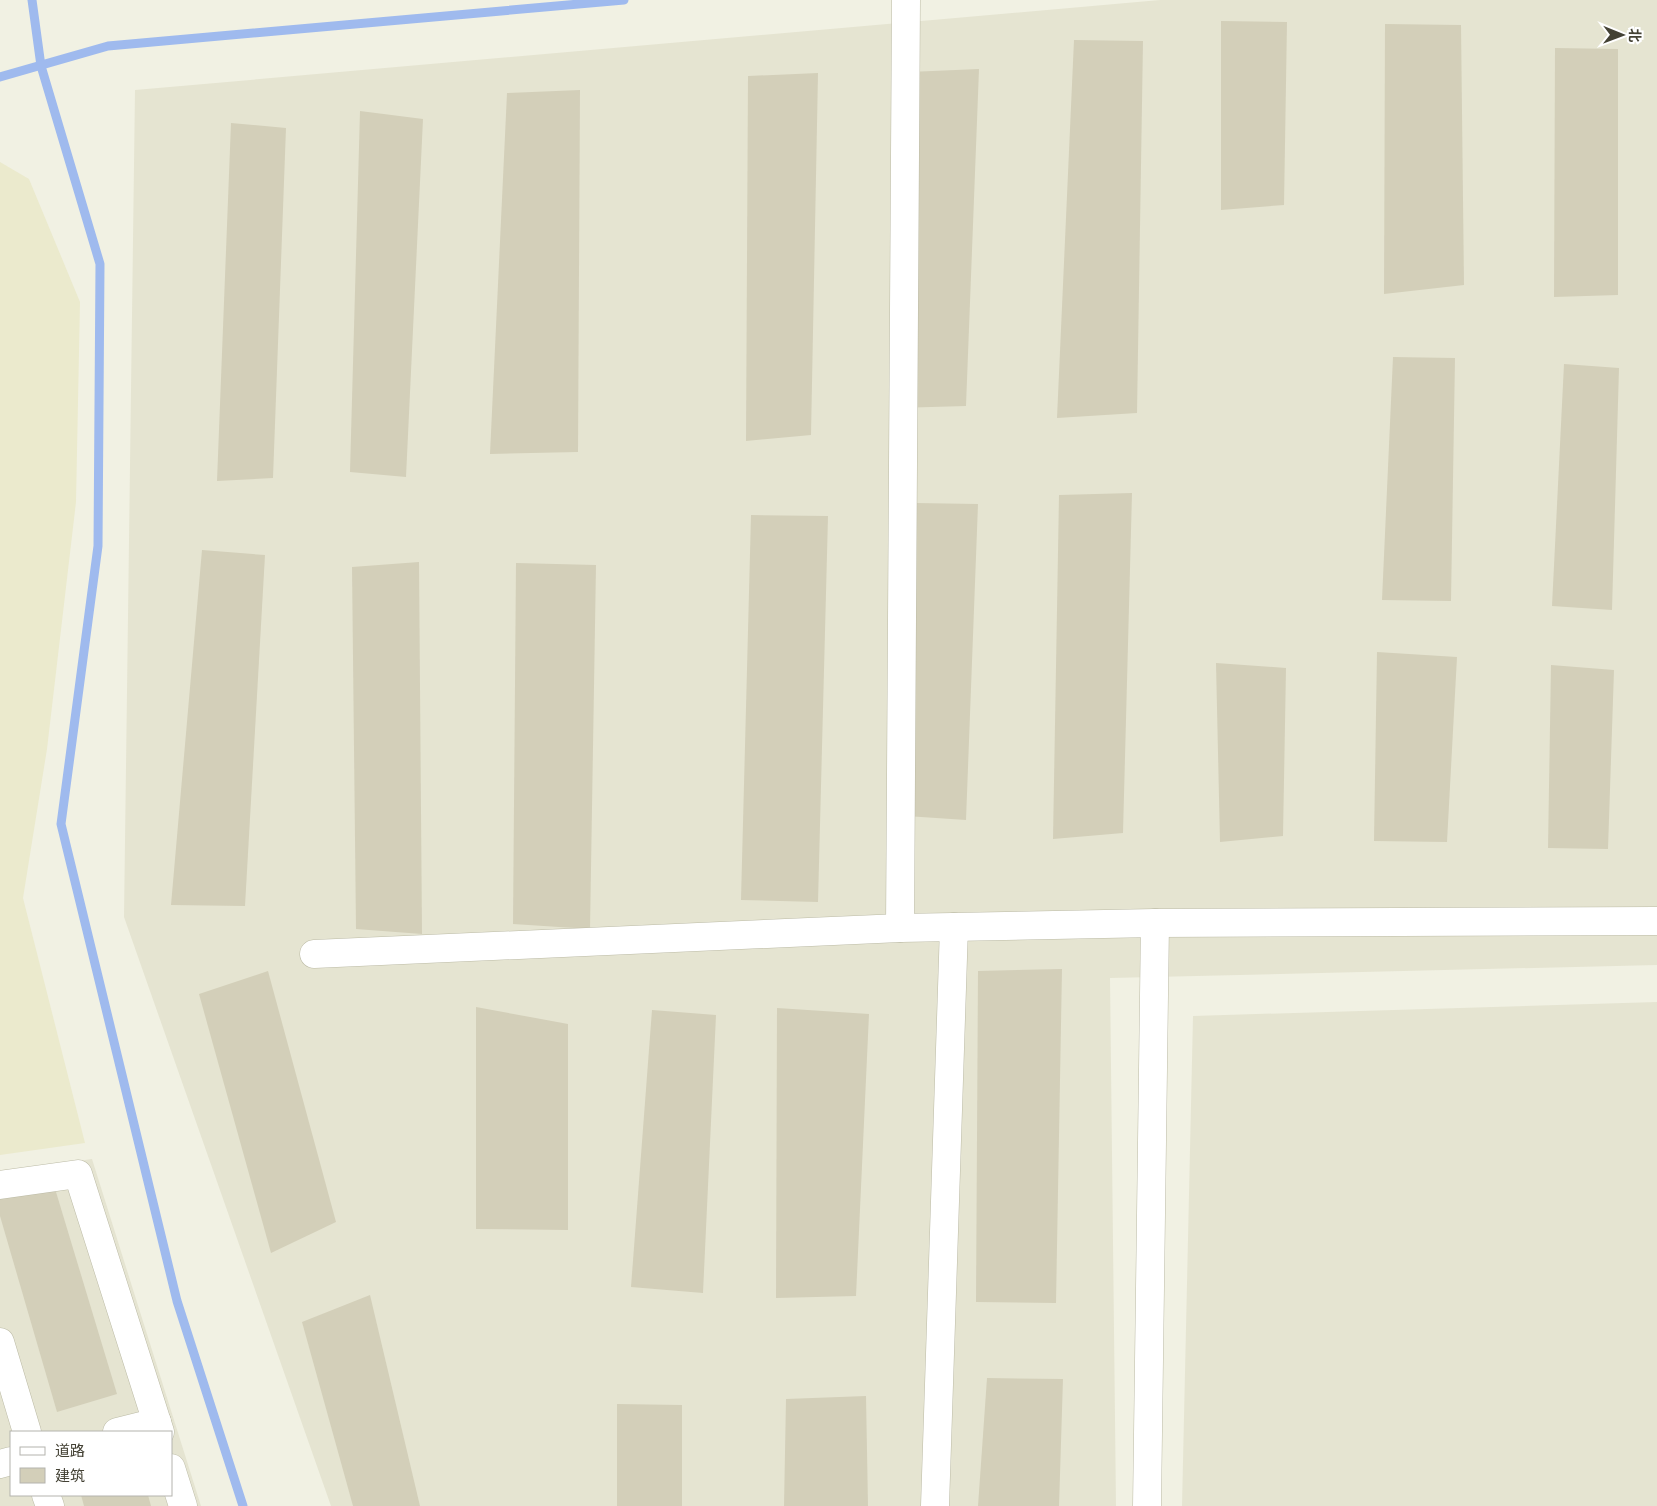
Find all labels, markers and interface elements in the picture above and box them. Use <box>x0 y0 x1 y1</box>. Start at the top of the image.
north arrow <box>1597 10 1647 60</box>
text: 北 <box>1626 28 1643 42</box>
legend <box>10 1431 172 1496</box>
text: 道路 <box>55 1442 85 1461</box>
text: 建筑 <box>55 1467 85 1486</box>

